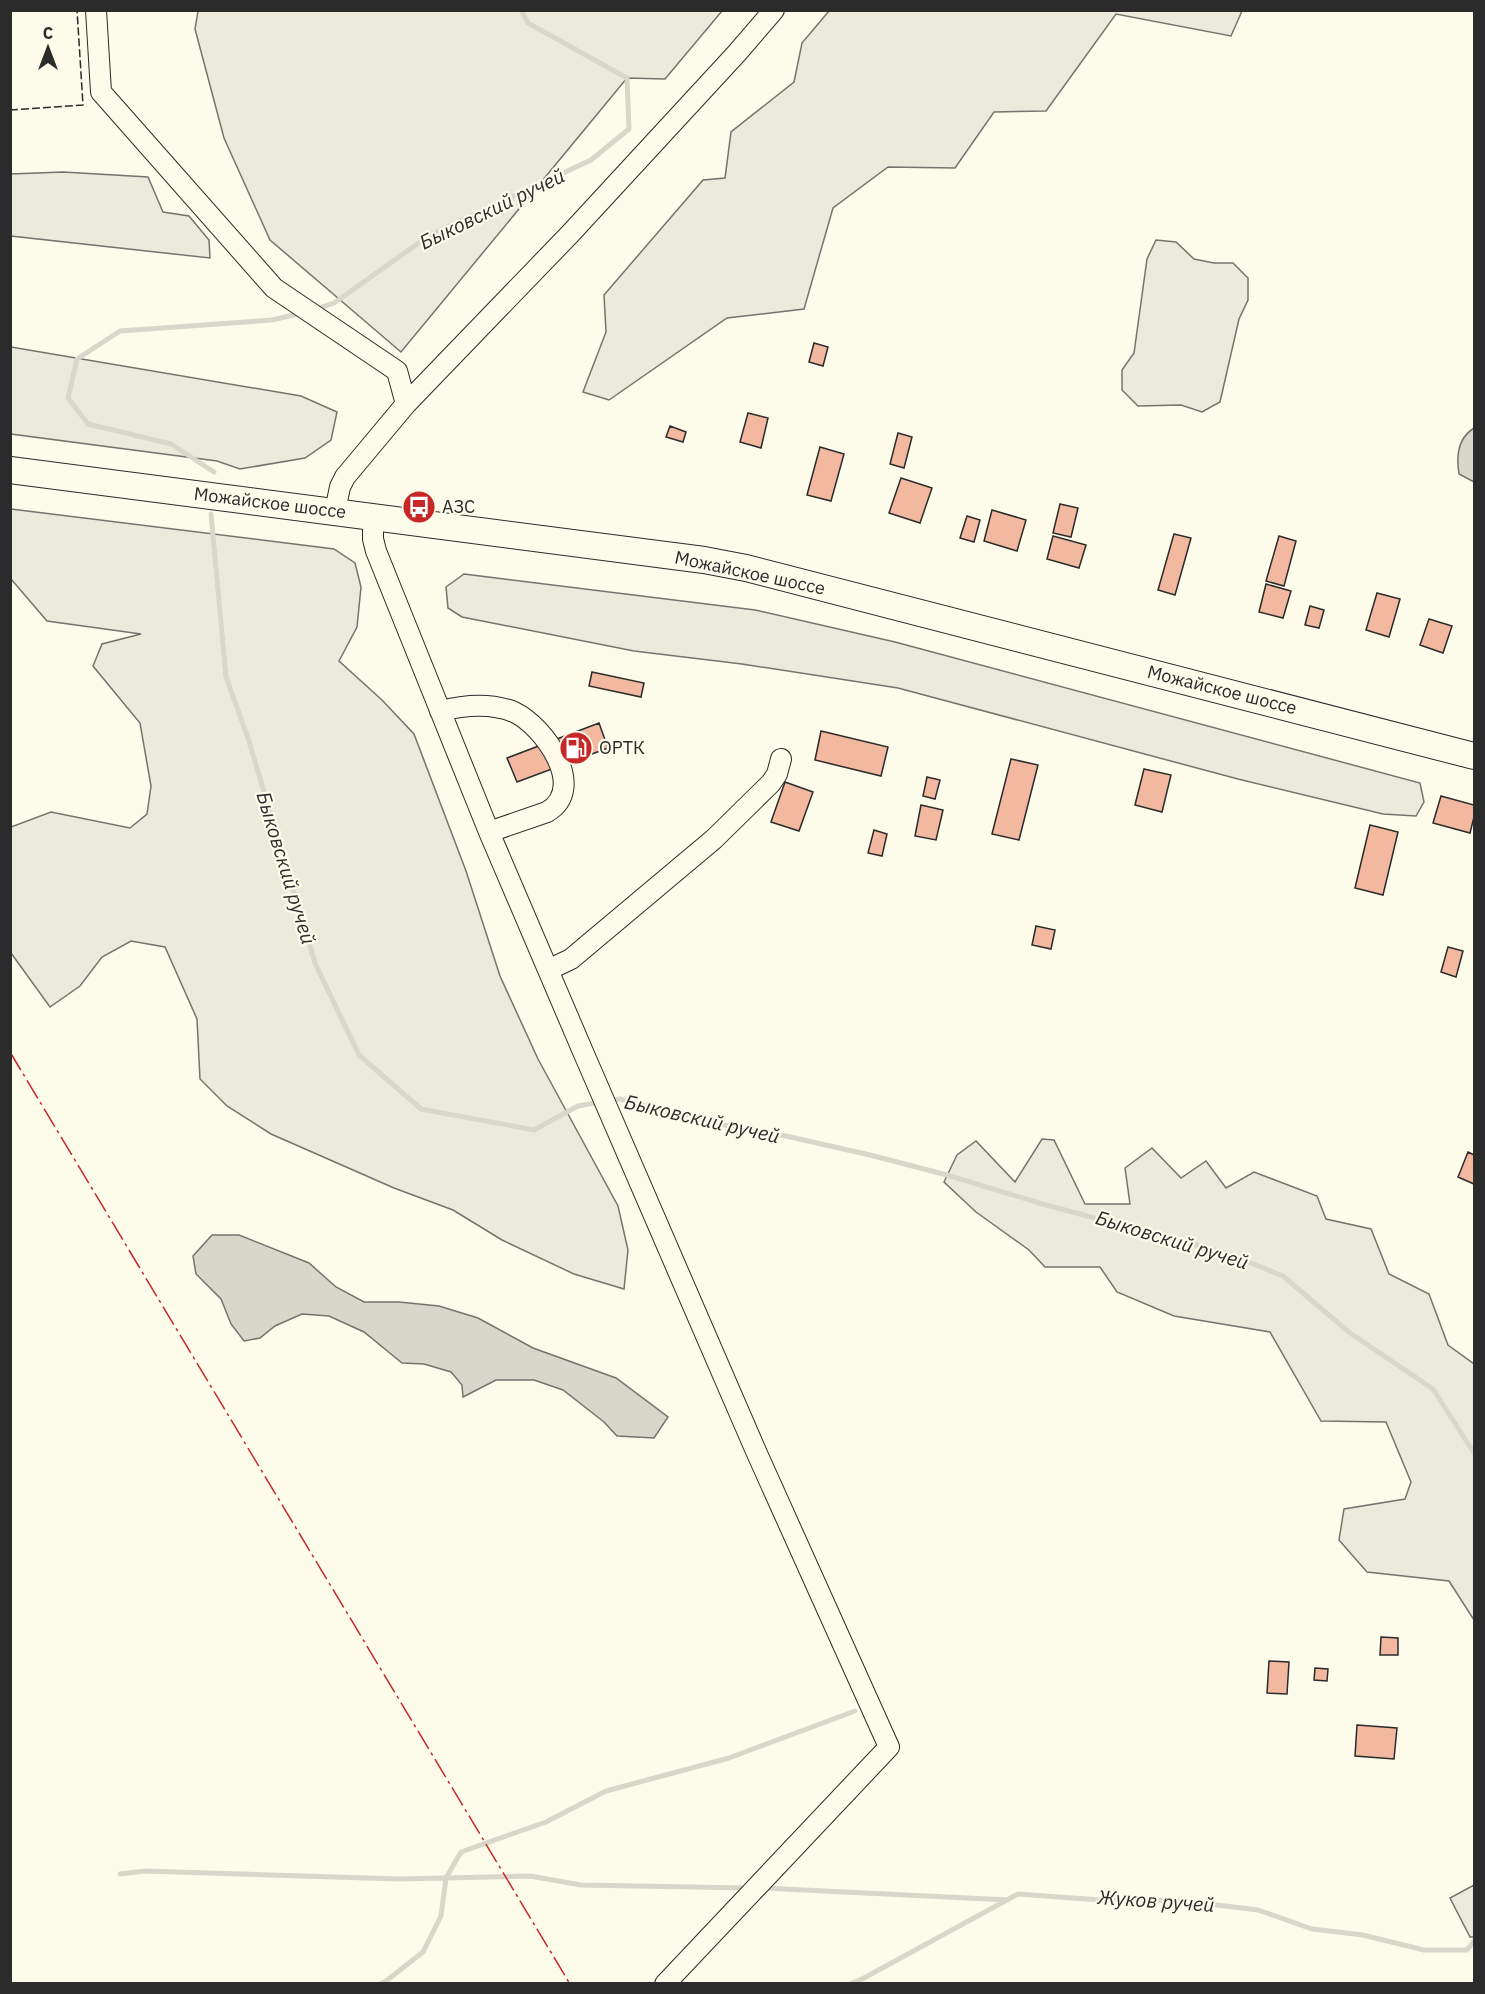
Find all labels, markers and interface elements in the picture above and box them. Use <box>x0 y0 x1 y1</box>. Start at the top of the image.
north arrow <box>18 18 78 78</box>
text: С <box>43 23 53 43</box>
water label: Быковский ручей <box>415 162 569 255</box>
street label: Можайское шоссе <box>193 482 348 523</box>
bus stop icon: АЗС <box>401 489 437 525</box>
place label: АЗС <box>442 495 475 518</box>
street label: Можайское шоссе <box>673 545 828 600</box>
street label: Можайское шоссе <box>1145 660 1299 719</box>
fuel station icon: ОРТК <box>558 730 594 766</box>
place label: ОРТК <box>599 736 645 759</box>
water label: Быковский ручей <box>250 788 323 948</box>
water label: Быковский ручей <box>622 1088 782 1149</box>
water label: Быковский ручей <box>1092 1203 1252 1276</box>
water label: Жуков ручей <box>1096 1883 1215 1918</box>

